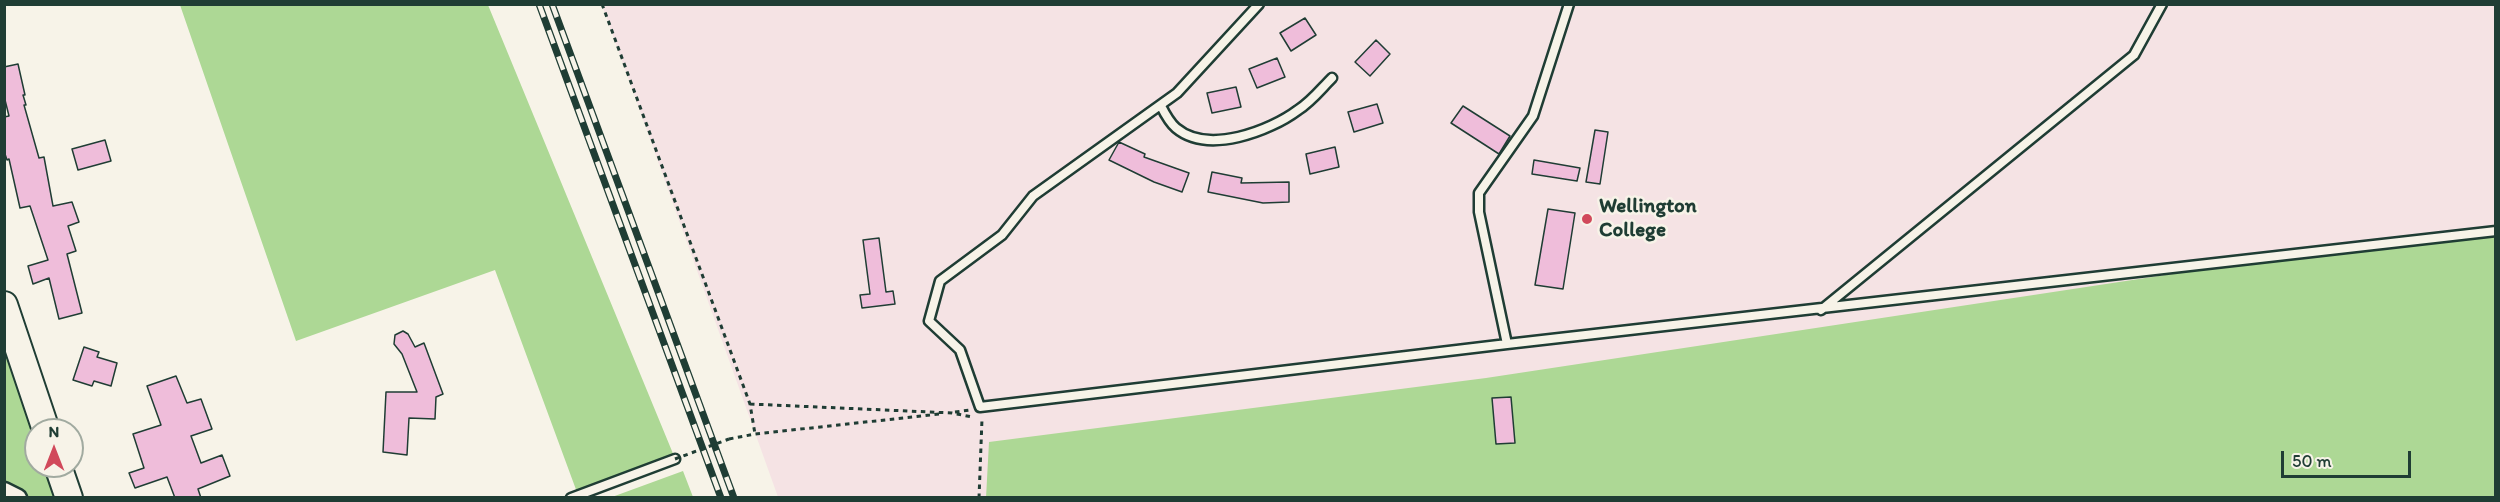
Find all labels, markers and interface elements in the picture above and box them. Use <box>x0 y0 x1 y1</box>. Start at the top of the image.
place label: Wellington College <box>1599 194 1697 244</box>
marker: Wellington College <box>1580 212 1594 226</box>
north arrow <box>24 418 84 478</box>
text: N <box>49 422 59 441</box>
scale bar <box>2284 439 2414 477</box>
text: 50 m <box>2292 450 2332 472</box>

